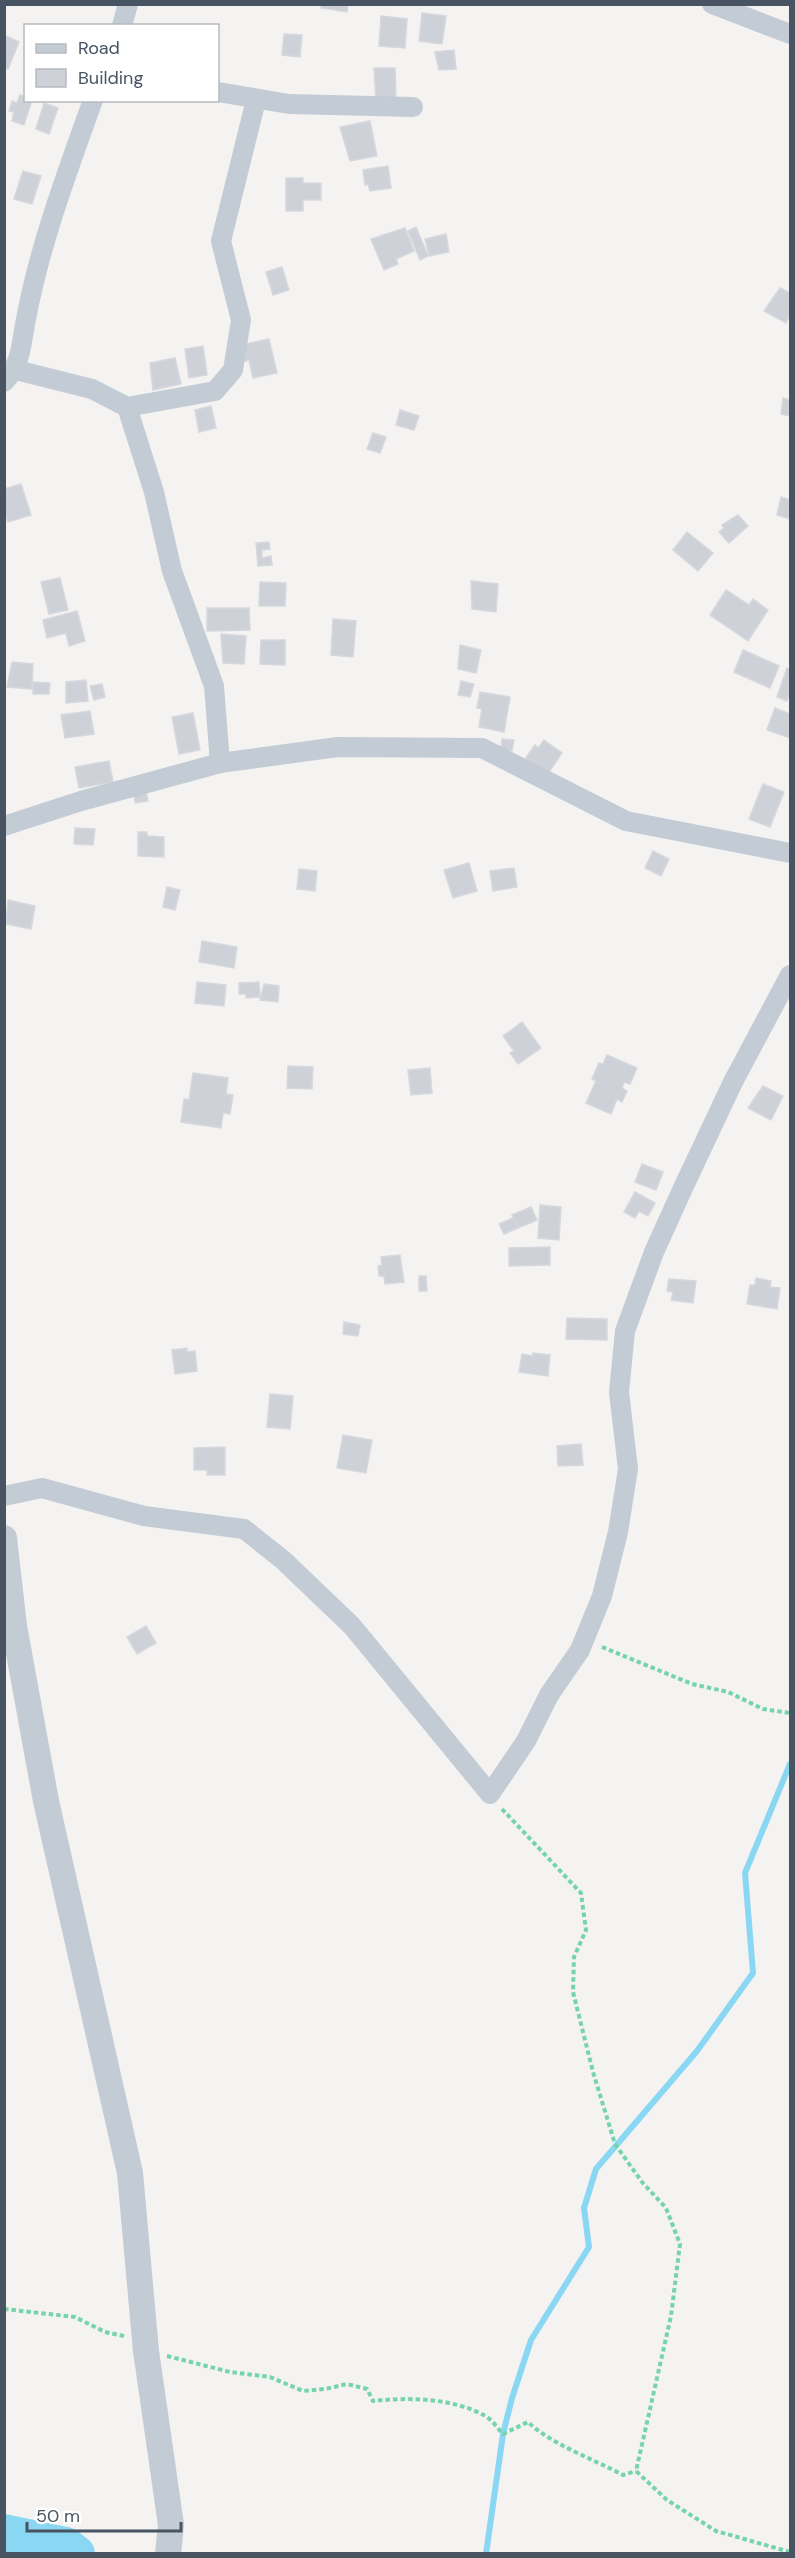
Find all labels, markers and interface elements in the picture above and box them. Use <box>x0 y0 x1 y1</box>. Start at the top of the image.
legend <box>24 24 219 102</box>
text: Road <box>78 36 120 60</box>
text: Building <box>78 66 143 90</box>
scale bar <box>27 2495 182 2533</box>
text: 50 m <box>36 2504 80 2528</box>

